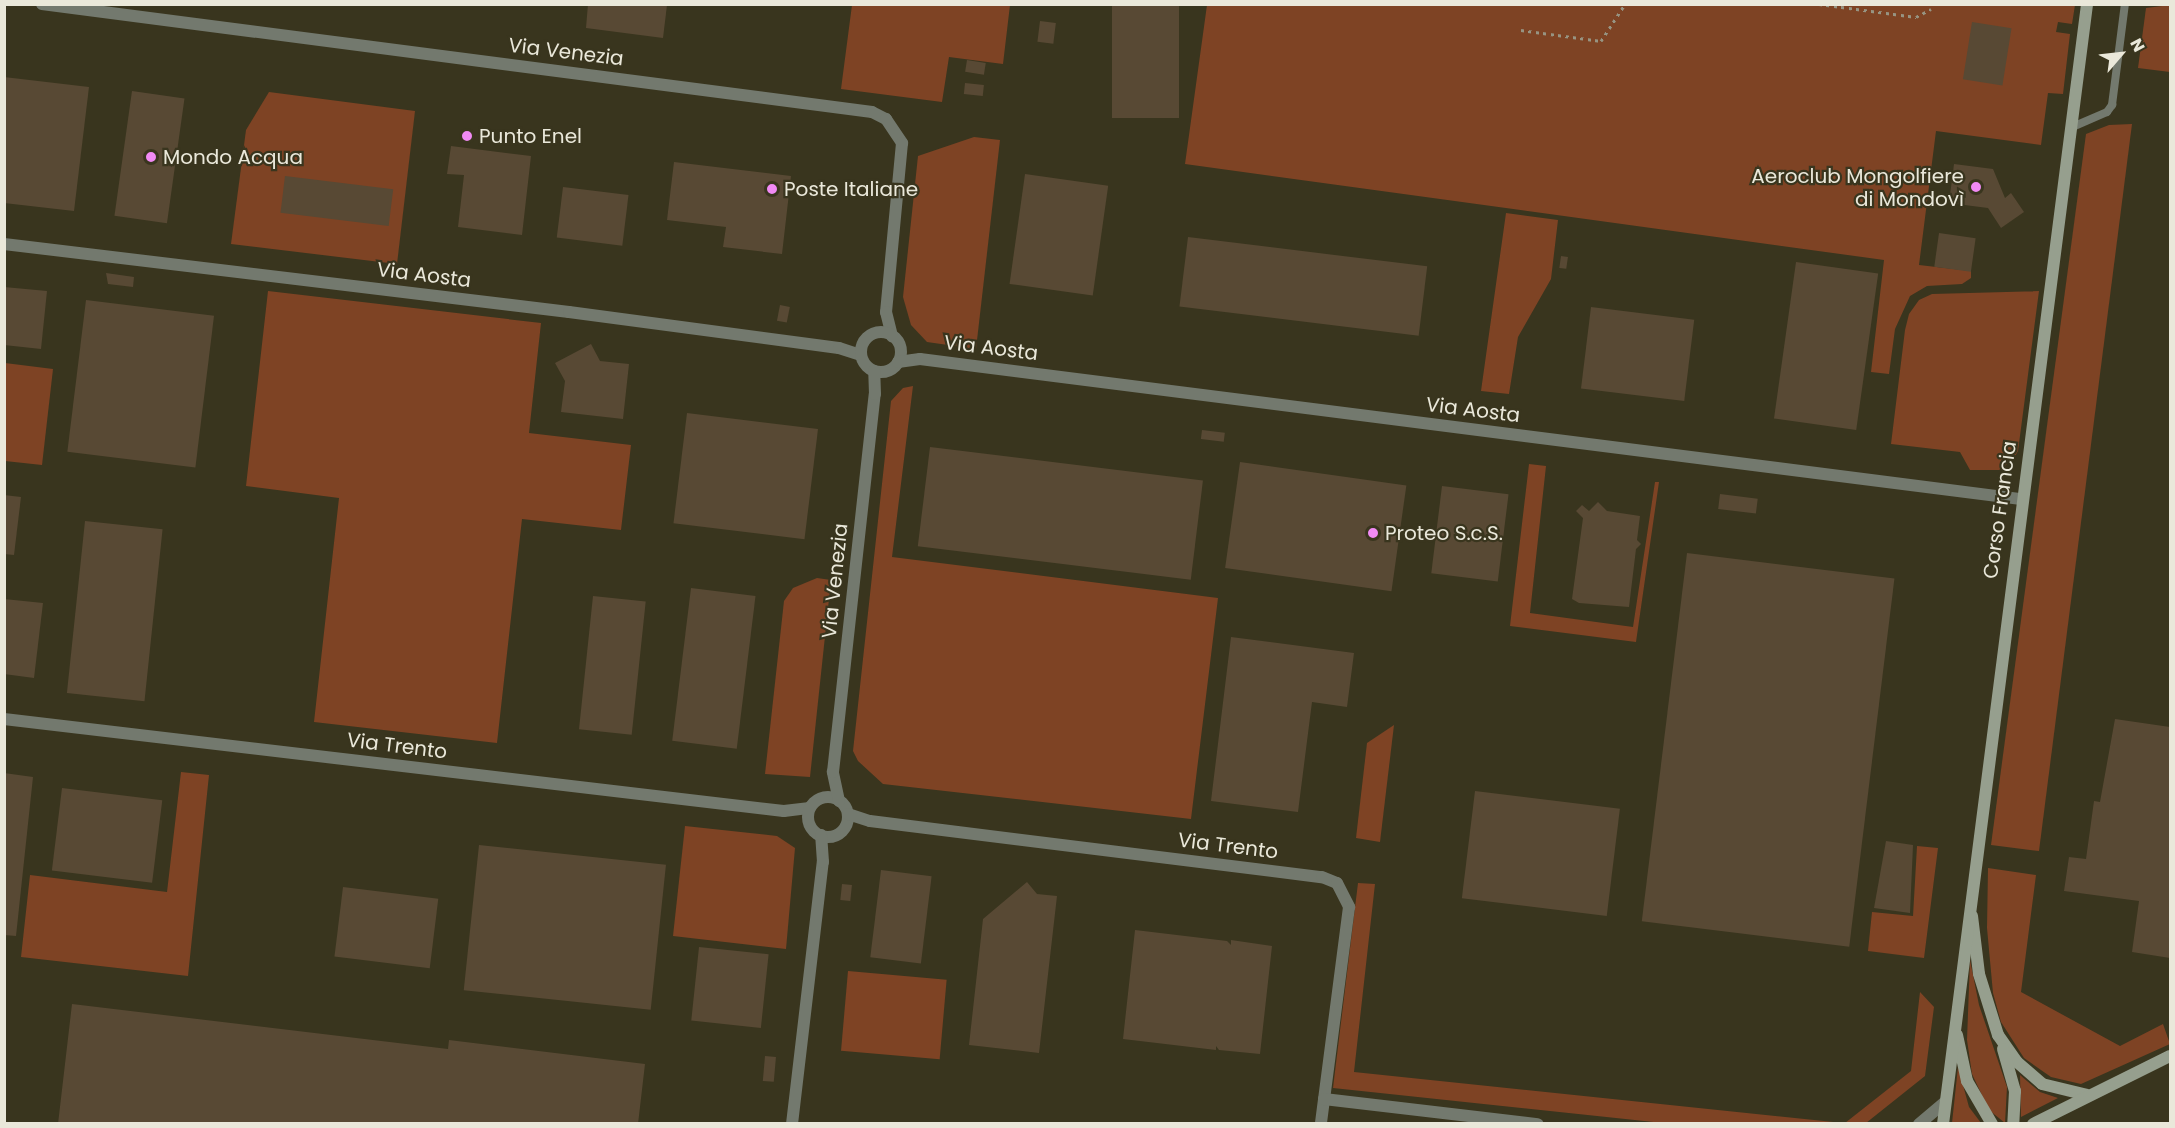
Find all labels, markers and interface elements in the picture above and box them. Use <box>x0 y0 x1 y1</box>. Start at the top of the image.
north arrow <box>2091 24 2151 84</box>
street label: Via Venezia <box>507 33 625 71</box>
text: N <box>2124 35 2150 56</box>
place label: Punto Enel <box>479 124 582 148</box>
marker: Punto Enel <box>460 129 474 143</box>
place label: Mondo Acqua <box>163 145 303 169</box>
marker: Mondo Acqua <box>144 150 158 164</box>
place label: Aeroclub Mongolfiere di Mondovì <box>1751 164 1964 211</box>
place label: Poste Italiane <box>784 177 918 201</box>
marker: Aeroclub Mongolfiere di Mondovì <box>1969 180 1983 194</box>
marker: Poste Italiane <box>765 182 779 196</box>
street label: Via Aosta <box>375 257 473 293</box>
street label: Via Aosta <box>942 330 1040 366</box>
street label: Via Aosta <box>1424 392 1522 428</box>
street label: Corso Francia <box>1978 440 2022 580</box>
place label: Proteo S.c.S. <box>1385 521 1503 545</box>
street label: Via Venezia <box>817 522 853 640</box>
marker: Proteo S.c.S. <box>1366 526 1380 540</box>
street label: Via Trento <box>345 728 449 764</box>
street label: Via Trento <box>1176 828 1280 864</box>

